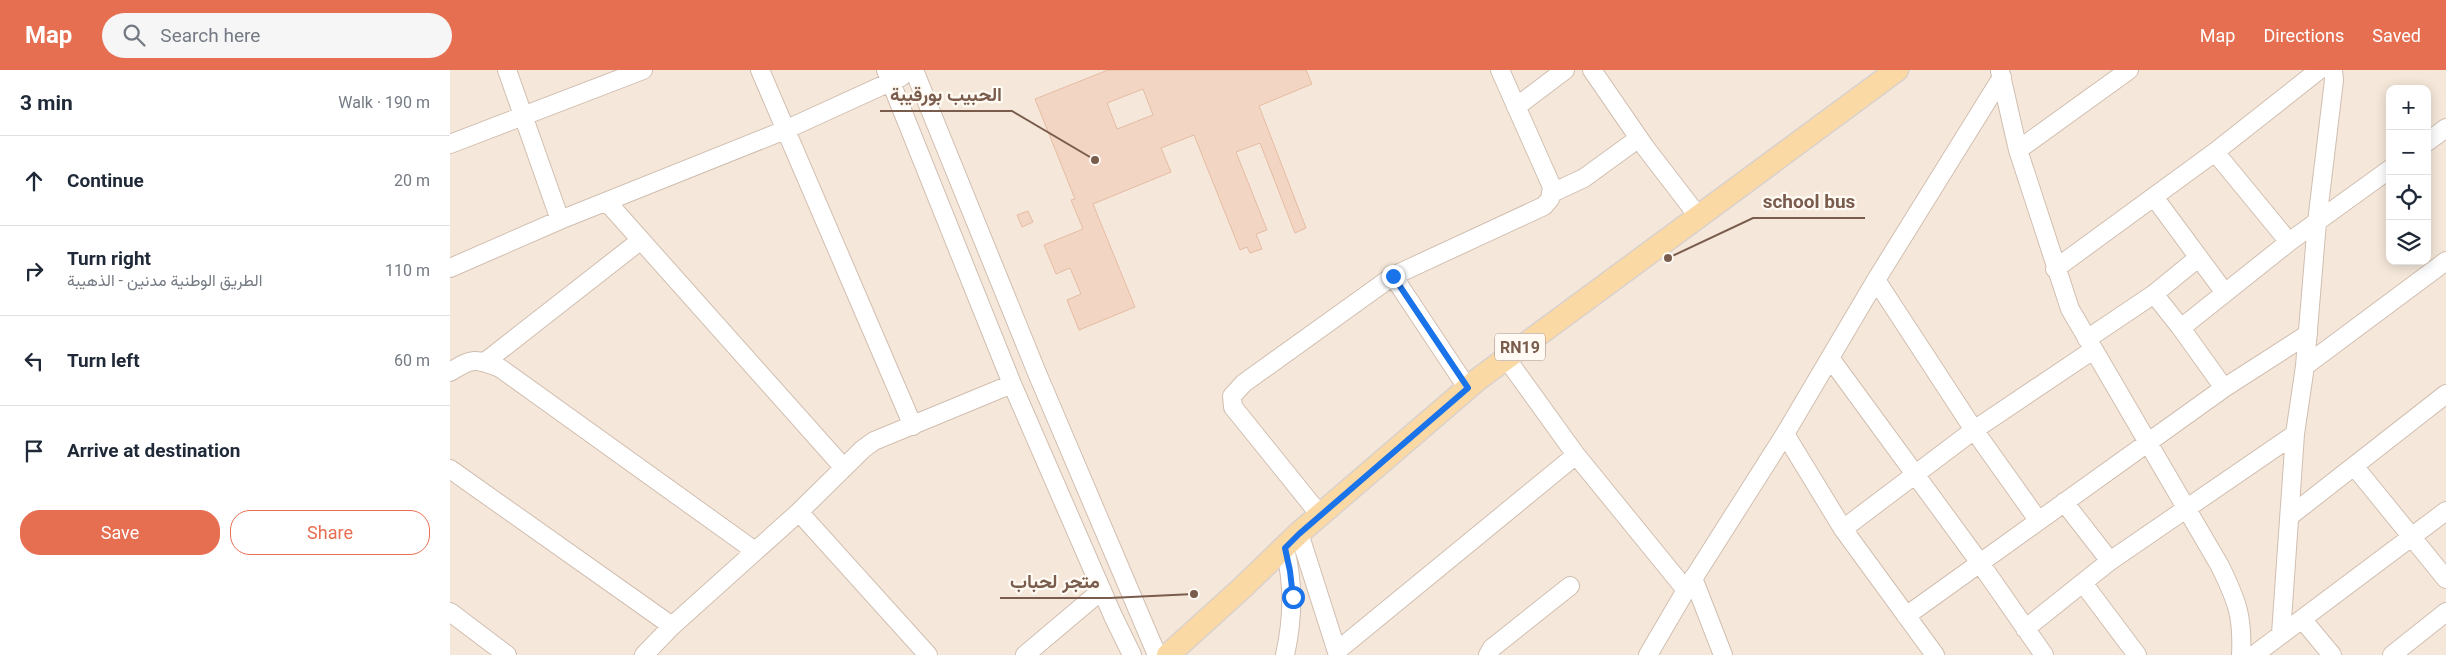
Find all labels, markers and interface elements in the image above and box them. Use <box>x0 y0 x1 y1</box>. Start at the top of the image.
search box <box>102 13 452 58</box>
text: Map <box>25 21 72 49</box>
icon: search <box>120 21 148 49</box>
text: Search here <box>160 24 260 47</box>
text: Map <box>2200 25 2235 46</box>
text: Directions <box>2263 25 2344 46</box>
text: Saved <box>2372 25 2421 46</box>
callout: الحبيب بورقيبة <box>880 77 1012 111</box>
text: الحبيب بورقيبة <box>890 83 1002 107</box>
map controls <box>2386 85 2431 265</box>
button: + <box>2386 85 2431 130</box>
text: 3 min <box>20 91 73 115</box>
text: Walk · 190 m <box>338 93 430 112</box>
button: − <box>2386 130 2431 175</box>
icon: ahead <box>20 167 48 195</box>
text: Continue <box>67 169 144 192</box>
text: 20 m <box>394 171 430 190</box>
button: locate <box>2386 175 2431 220</box>
callout: school bus <box>1753 184 1865 218</box>
text: school bus <box>1763 190 1856 213</box>
button: layers <box>2386 220 2431 265</box>
text: Turn right <box>67 247 151 270</box>
icon: right <box>20 257 48 285</box>
text: 110 m <box>385 261 430 280</box>
route end <box>1382 265 1405 288</box>
text: الطريق الوطنية مدنين - الذهيبة <box>67 271 262 290</box>
road number: RN19 <box>1495 334 1545 360</box>
icon: left <box>20 347 48 375</box>
text: Turn left <box>67 349 140 372</box>
text: 60 m <box>394 351 430 370</box>
icon: arrive <box>20 437 48 465</box>
text: Arrive at destination <box>67 439 240 462</box>
button: Save <box>20 510 220 555</box>
button: Share <box>230 510 430 555</box>
callout: متجر لحباب <box>1000 564 1110 598</box>
text: متجر لحباب <box>1010 570 1100 594</box>
route start <box>1282 586 1305 609</box>

